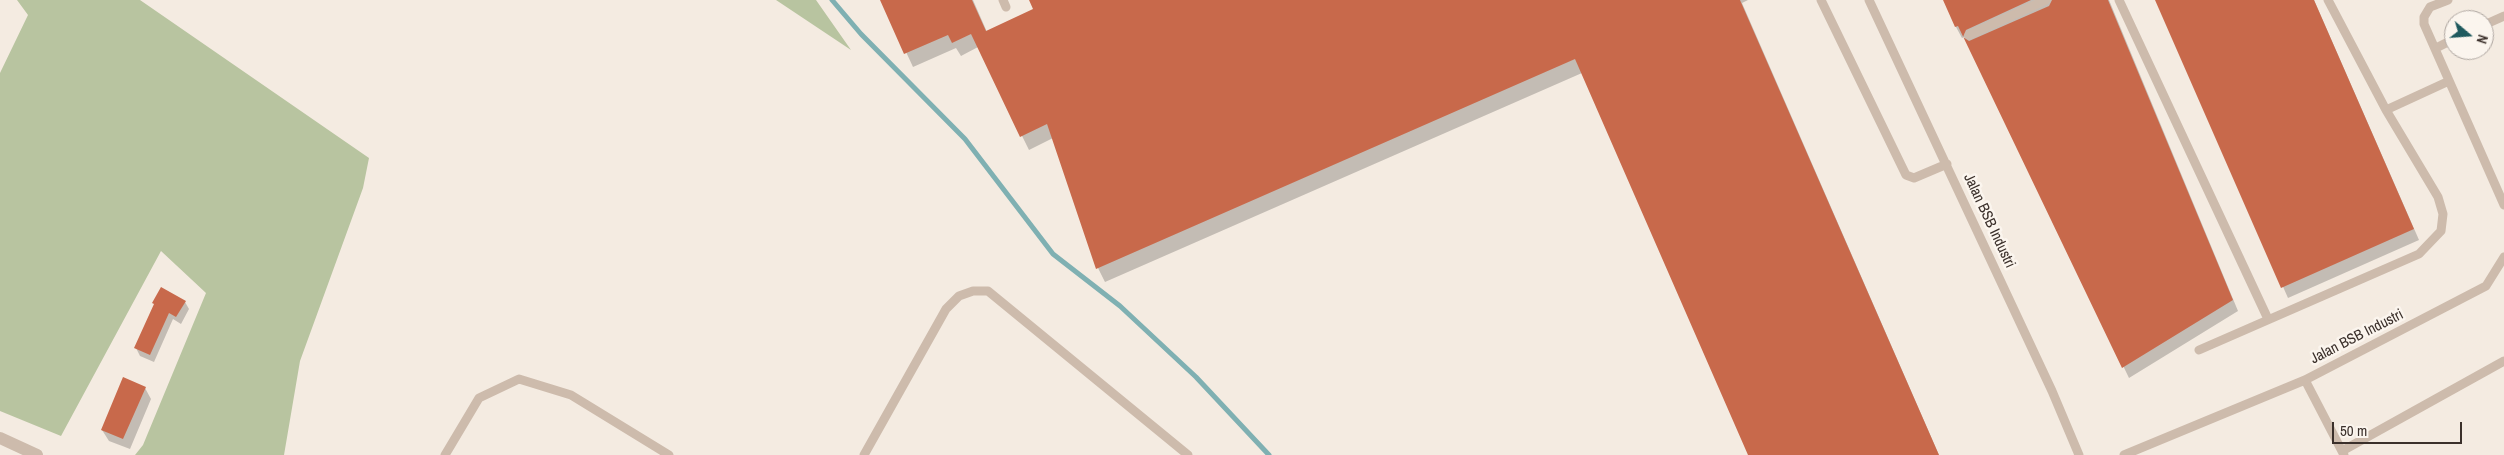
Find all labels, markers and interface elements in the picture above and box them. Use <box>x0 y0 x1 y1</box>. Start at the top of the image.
north arrow <box>2444 10 2494 60</box>
text: N <box>2472 33 2492 46</box>
street label: Jalan BSB Industri <box>1959 171 2019 271</box>
street label: Jalan BSB Industri <box>2308 306 2406 368</box>
scale bar <box>2334 412 2464 444</box>
text: 50 m <box>2340 420 2367 441</box>

